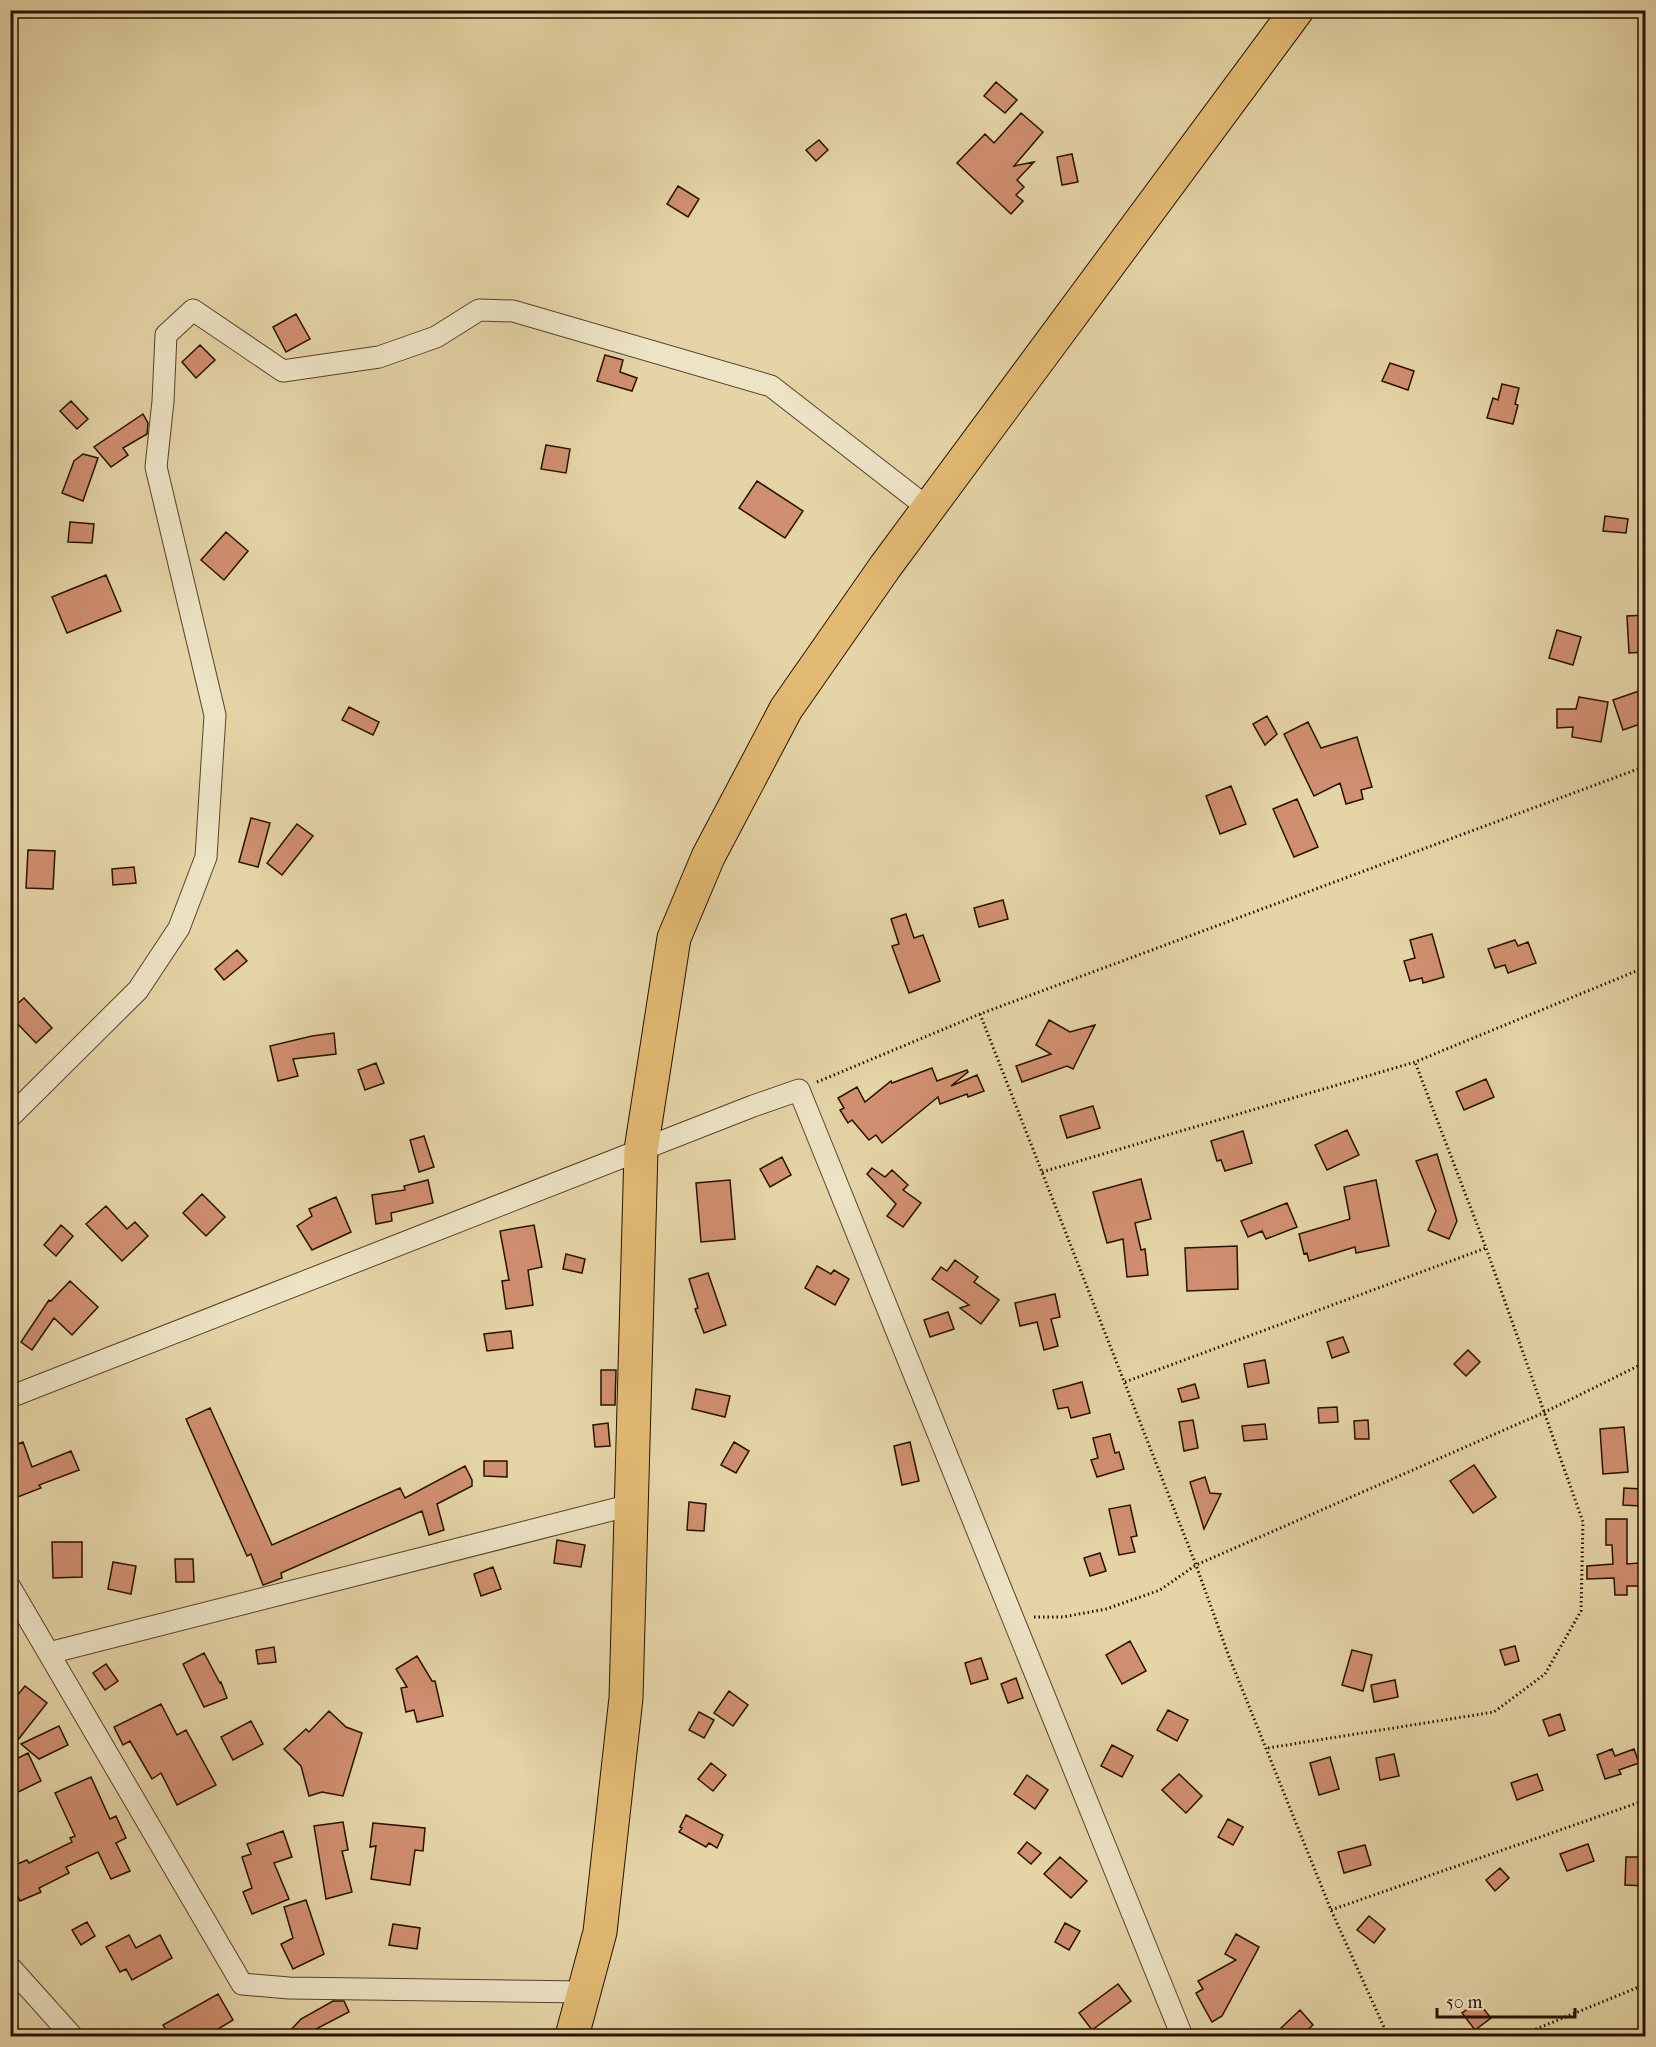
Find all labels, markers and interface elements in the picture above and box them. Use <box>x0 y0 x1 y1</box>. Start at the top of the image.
scale bar <box>1437 1981 1575 2019</box>
text: 50 m <box>1446 1992 1483 2013</box>

